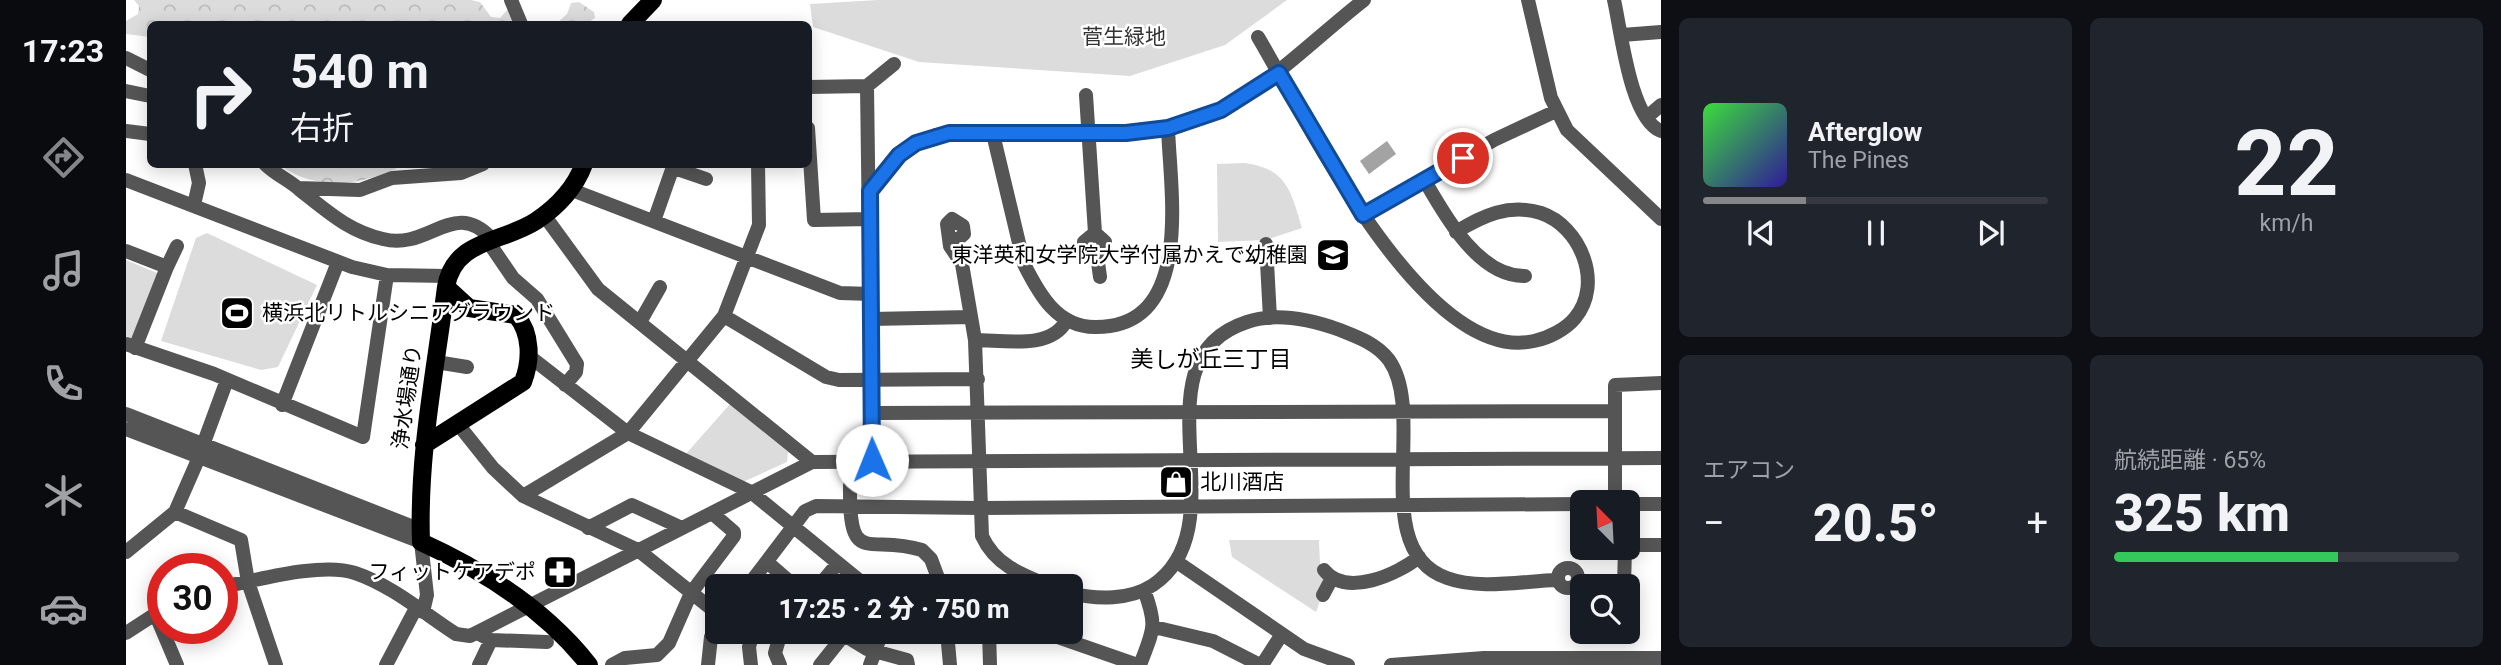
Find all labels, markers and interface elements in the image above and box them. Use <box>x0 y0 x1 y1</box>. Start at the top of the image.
park label: 菅生緑地 <box>1082 25 1166 49</box>
text: 17:23 <box>22 32 104 70</box>
text: 540 m <box>290 43 429 100</box>
icon: right <box>175 49 266 140</box>
text: 右折 <box>290 109 354 147</box>
text: 22 <box>2234 111 2339 217</box>
text: Afterglow <box>1808 117 1922 147</box>
pin <box>1433 128 1493 188</box>
icon: directions <box>39 133 88 182</box>
icon: arrive <box>1444 139 1482 177</box>
text: The Pines <box>1808 147 1909 174</box>
text: km/h <box>2260 210 2314 237</box>
icon: previous <box>1742 214 1780 252</box>
icon: pause <box>1857 214 1895 252</box>
icon: next <box>1972 214 2010 252</box>
school or university icon: 東洋英和女学院大学付属かえで幼稚園 <box>1314 236 1352 274</box>
place label: 東洋英和女学院大学付属かえで幼稚園 <box>952 243 1308 267</box>
icon: music <box>39 246 88 295</box>
sports icon: 横浜北リトルシニアグラウンド <box>218 294 256 332</box>
place label: 横浜北リトルシニアグラウンド <box>262 301 555 325</box>
street label: 浄水場通り <box>388 343 426 451</box>
district label: 美しが丘三丁目 <box>1131 346 1292 373</box>
icon: phone <box>39 359 88 408</box>
position arrow <box>835 423 909 497</box>
text: 航続距離 · 65% <box>2114 447 2266 474</box>
text: エアコン <box>1703 457 1795 484</box>
shop icon: 北川酒店 <box>1157 463 1195 501</box>
place label: 北川酒店 <box>1200 470 1284 494</box>
icon: climate <box>39 471 88 520</box>
text: 325 km <box>2114 483 2290 544</box>
north arrow <box>1570 490 1640 560</box>
map controls <box>1570 490 1640 644</box>
text: 20.5° <box>1813 493 1939 554</box>
text: − <box>1703 501 1725 545</box>
text: + <box>2026 501 2048 545</box>
speed limit sign: 30 <box>147 553 238 644</box>
pharmacy icon: フィットケアデポ <box>541 553 579 591</box>
place label: フィットケアデポ <box>368 560 536 584</box>
button: search <box>1570 574 1640 644</box>
icon: car <box>39 584 88 633</box>
text: 17:25 · 2 分 · 750 m <box>778 594 1010 624</box>

